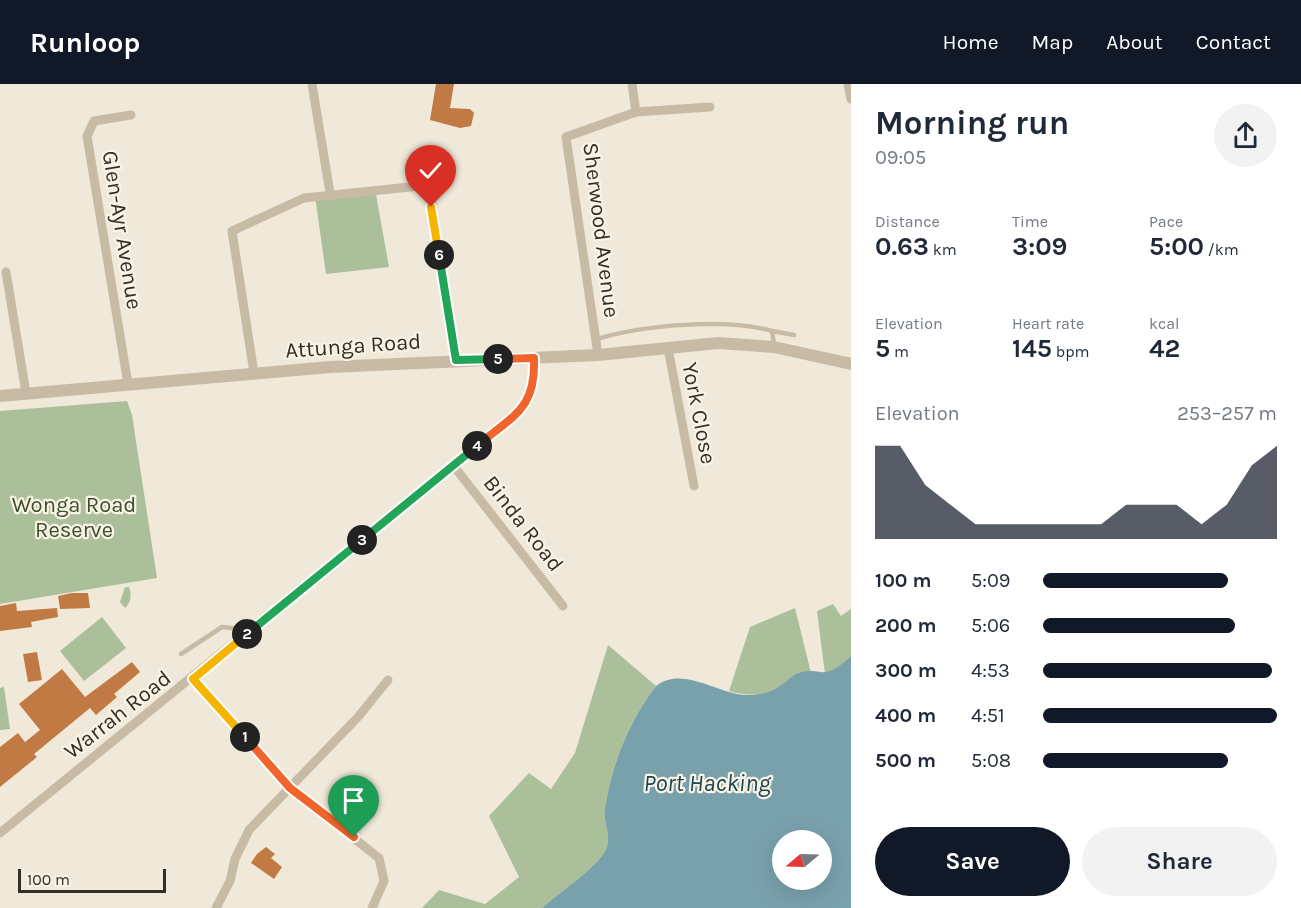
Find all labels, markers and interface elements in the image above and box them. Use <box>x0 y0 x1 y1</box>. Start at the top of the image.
text: Runloop <box>30 26 140 59</box>
text: Home <box>943 30 999 54</box>
text: Map <box>1032 30 1073 54</box>
text: About <box>1106 30 1163 54</box>
text: Contact <box>1196 30 1271 54</box>
text: Morning run <box>875 104 1069 142</box>
button: share <box>1214 104 1277 167</box>
street label: Sherwood Avenue <box>577 141 625 319</box>
pin <box>405 145 456 207</box>
text: 09:05 <box>875 146 926 169</box>
street label: Glen-Ayr Avenue <box>97 149 147 311</box>
icon: check <box>414 154 447 187</box>
text: Distance <box>875 212 940 231</box>
text: Time <box>1012 212 1048 231</box>
text: Pace <box>1149 212 1183 231</box>
text: 0.63 <box>875 231 929 262</box>
text: 3:09 <box>1012 231 1067 262</box>
text: 5:00 <box>1149 231 1204 262</box>
pin: 6 <box>424 240 454 270</box>
text: km <box>929 240 957 259</box>
text: /km <box>1204 240 1239 259</box>
text: 6 <box>434 245 444 264</box>
text: Elevation <box>875 314 943 333</box>
text: Heart rate <box>1012 314 1084 333</box>
text: kcal <box>1149 314 1180 333</box>
street label: Attunga Road <box>284 328 422 364</box>
text: 5 <box>875 333 890 364</box>
text: 145 <box>1012 333 1052 364</box>
text: 42 <box>1149 333 1180 364</box>
text: m <box>890 342 909 361</box>
text: bpm <box>1052 342 1089 361</box>
pin: 5 <box>483 344 513 374</box>
text: 5 <box>493 349 503 368</box>
street label: York Close <box>676 360 722 466</box>
text: Elevation <box>875 402 960 425</box>
text: 253–257 m <box>1177 402 1277 425</box>
pin: 4 <box>462 431 492 461</box>
text: 4 <box>472 436 482 455</box>
street label: Binda Road <box>478 470 569 577</box>
park label: Wonga Road Reserve <box>12 492 136 543</box>
pin: 3 <box>347 525 377 555</box>
text: 3 <box>357 530 367 549</box>
text: 100 m <box>875 569 931 592</box>
text: 5:09 <box>971 569 1010 592</box>
text: 200 m <box>875 614 936 637</box>
text: 5:06 <box>971 614 1010 637</box>
pin: 2 <box>232 619 262 649</box>
text: 2 <box>242 624 252 643</box>
text: 300 m <box>875 659 937 682</box>
text: 4:53 <box>971 659 1010 682</box>
street label: Warrah Road <box>59 665 176 765</box>
text: 400 m <box>875 704 936 727</box>
text: 4:51 <box>971 704 1005 727</box>
pin: 1 <box>230 722 260 752</box>
text: 1 <box>242 727 248 746</box>
text: 500 m <box>875 749 936 772</box>
text: 5:08 <box>971 749 1011 772</box>
water label: Port Hacking <box>644 769 771 797</box>
pin <box>328 775 379 837</box>
icon: arrive <box>337 784 370 817</box>
button: Save <box>875 827 1070 896</box>
button: Share <box>1082 827 1277 896</box>
north arrow <box>772 830 832 890</box>
map controls <box>772 830 832 890</box>
scale bar <box>18 866 166 894</box>
text: 100 m <box>27 870 70 889</box>

